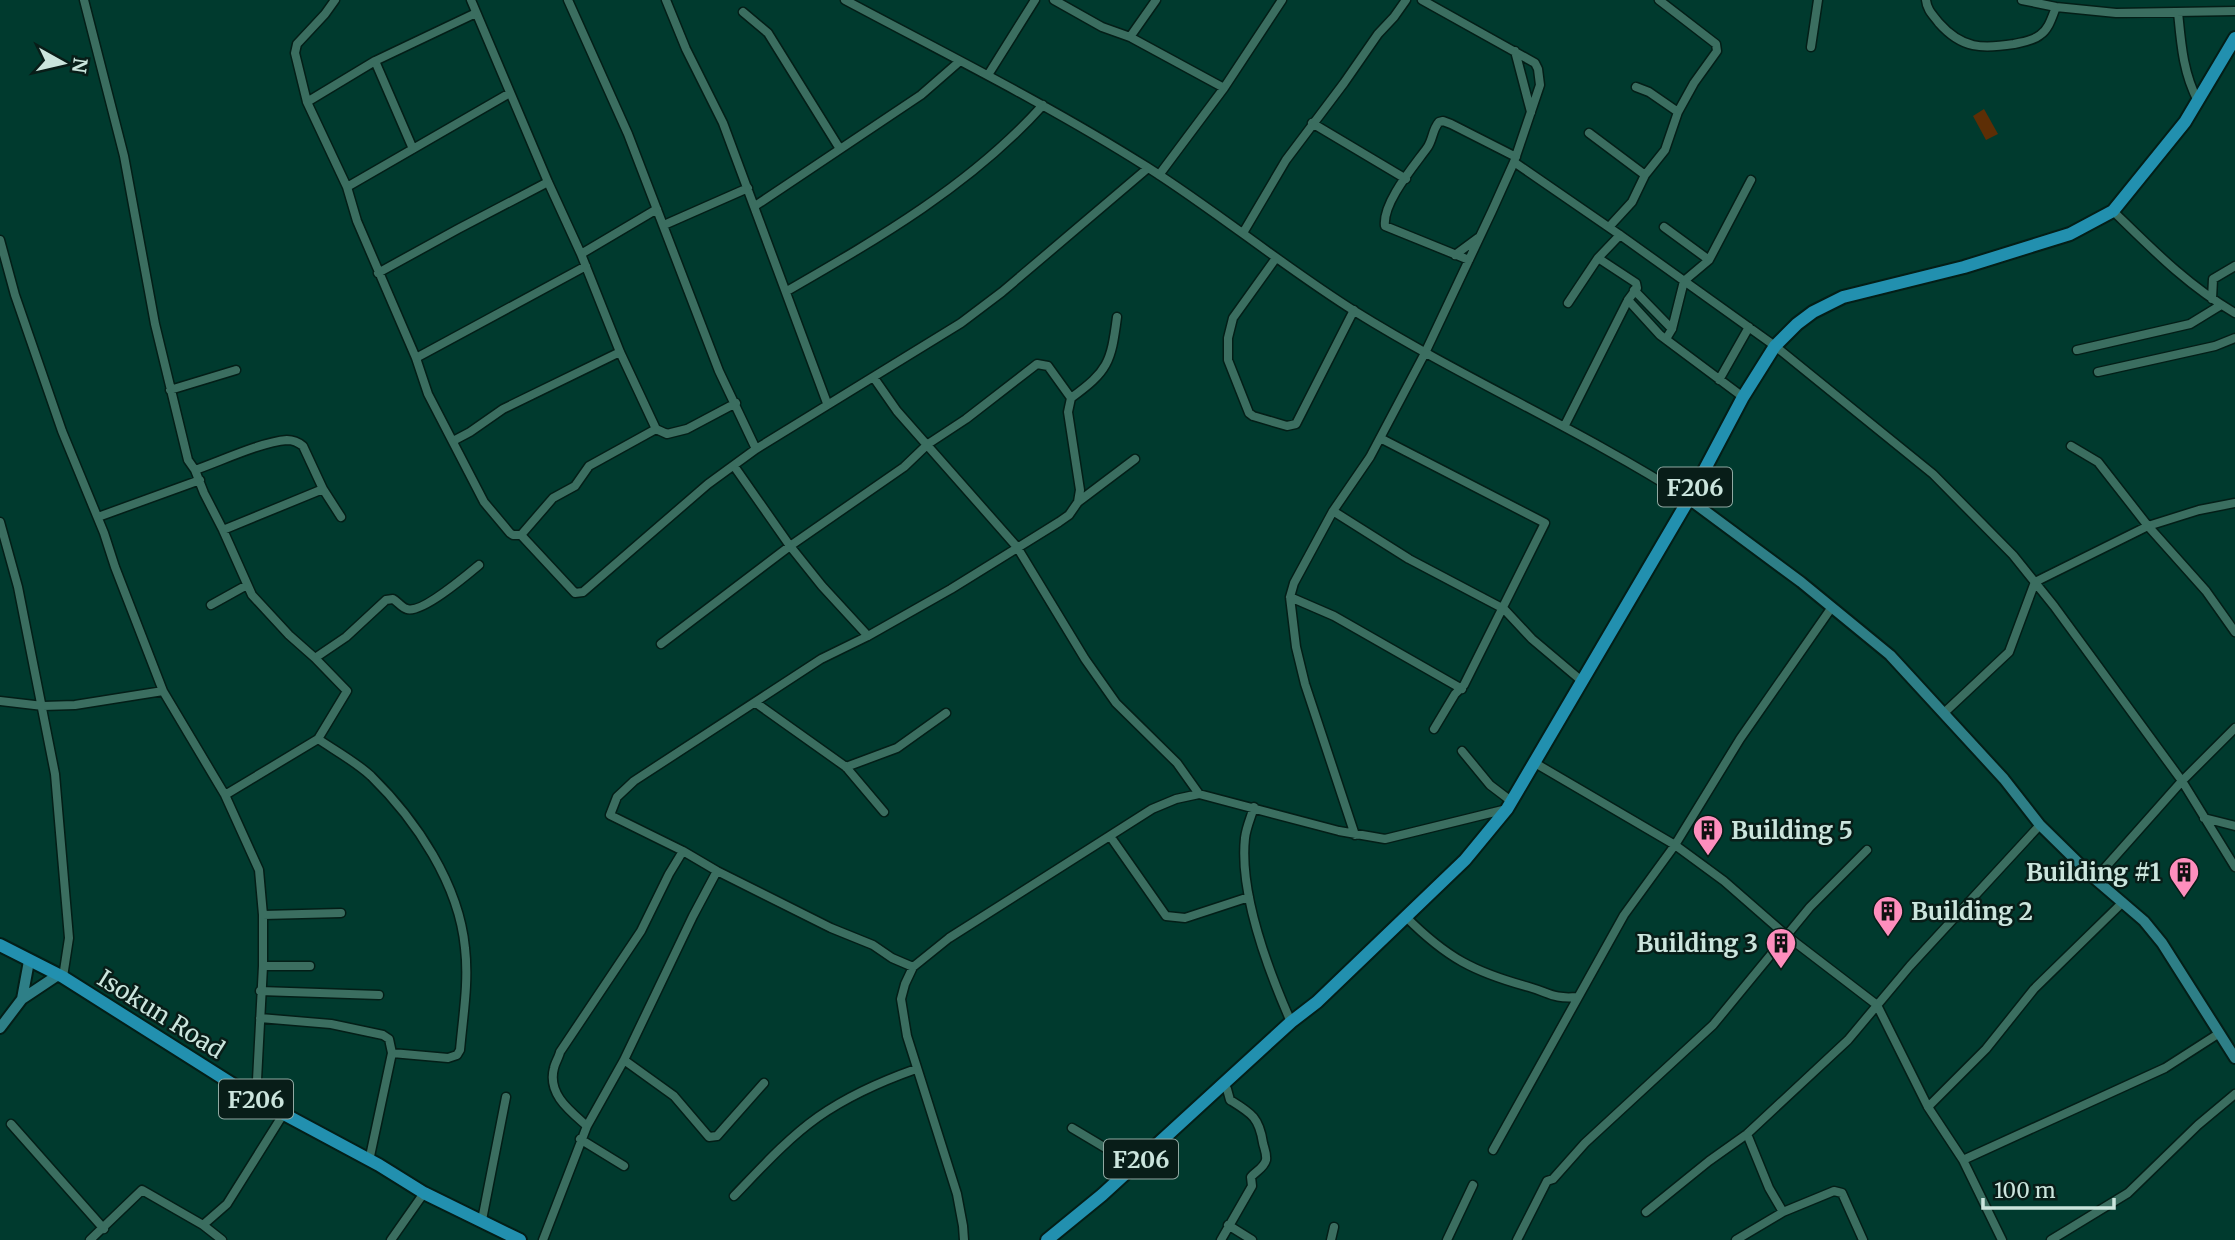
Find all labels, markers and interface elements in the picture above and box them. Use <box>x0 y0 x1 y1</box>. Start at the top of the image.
north arrow <box>28 28 98 98</box>
text: N <box>67 56 93 74</box>
road number: F206 <box>1658 467 1732 506</box>
building icon: Building 5 <box>1691 813 1725 857</box>
place label: Building 5 <box>1731 815 1853 846</box>
building icon: Building #1 <box>2167 855 2201 899</box>
place label: Building #1 <box>2026 857 2161 888</box>
building icon: Building 2 <box>1871 894 1905 938</box>
place label: Building 2 <box>1911 896 2033 927</box>
building icon: Building 3 <box>1764 926 1798 970</box>
place label: Building 3 <box>1637 928 1758 959</box>
street label: Isokun Road <box>92 963 230 1065</box>
road number: F206 <box>219 1080 293 1118</box>
road number: F206 <box>1104 1140 1178 1178</box>
scale bar <box>1983 1166 2114 1210</box>
text: 100 m <box>1994 1177 2056 1204</box>

